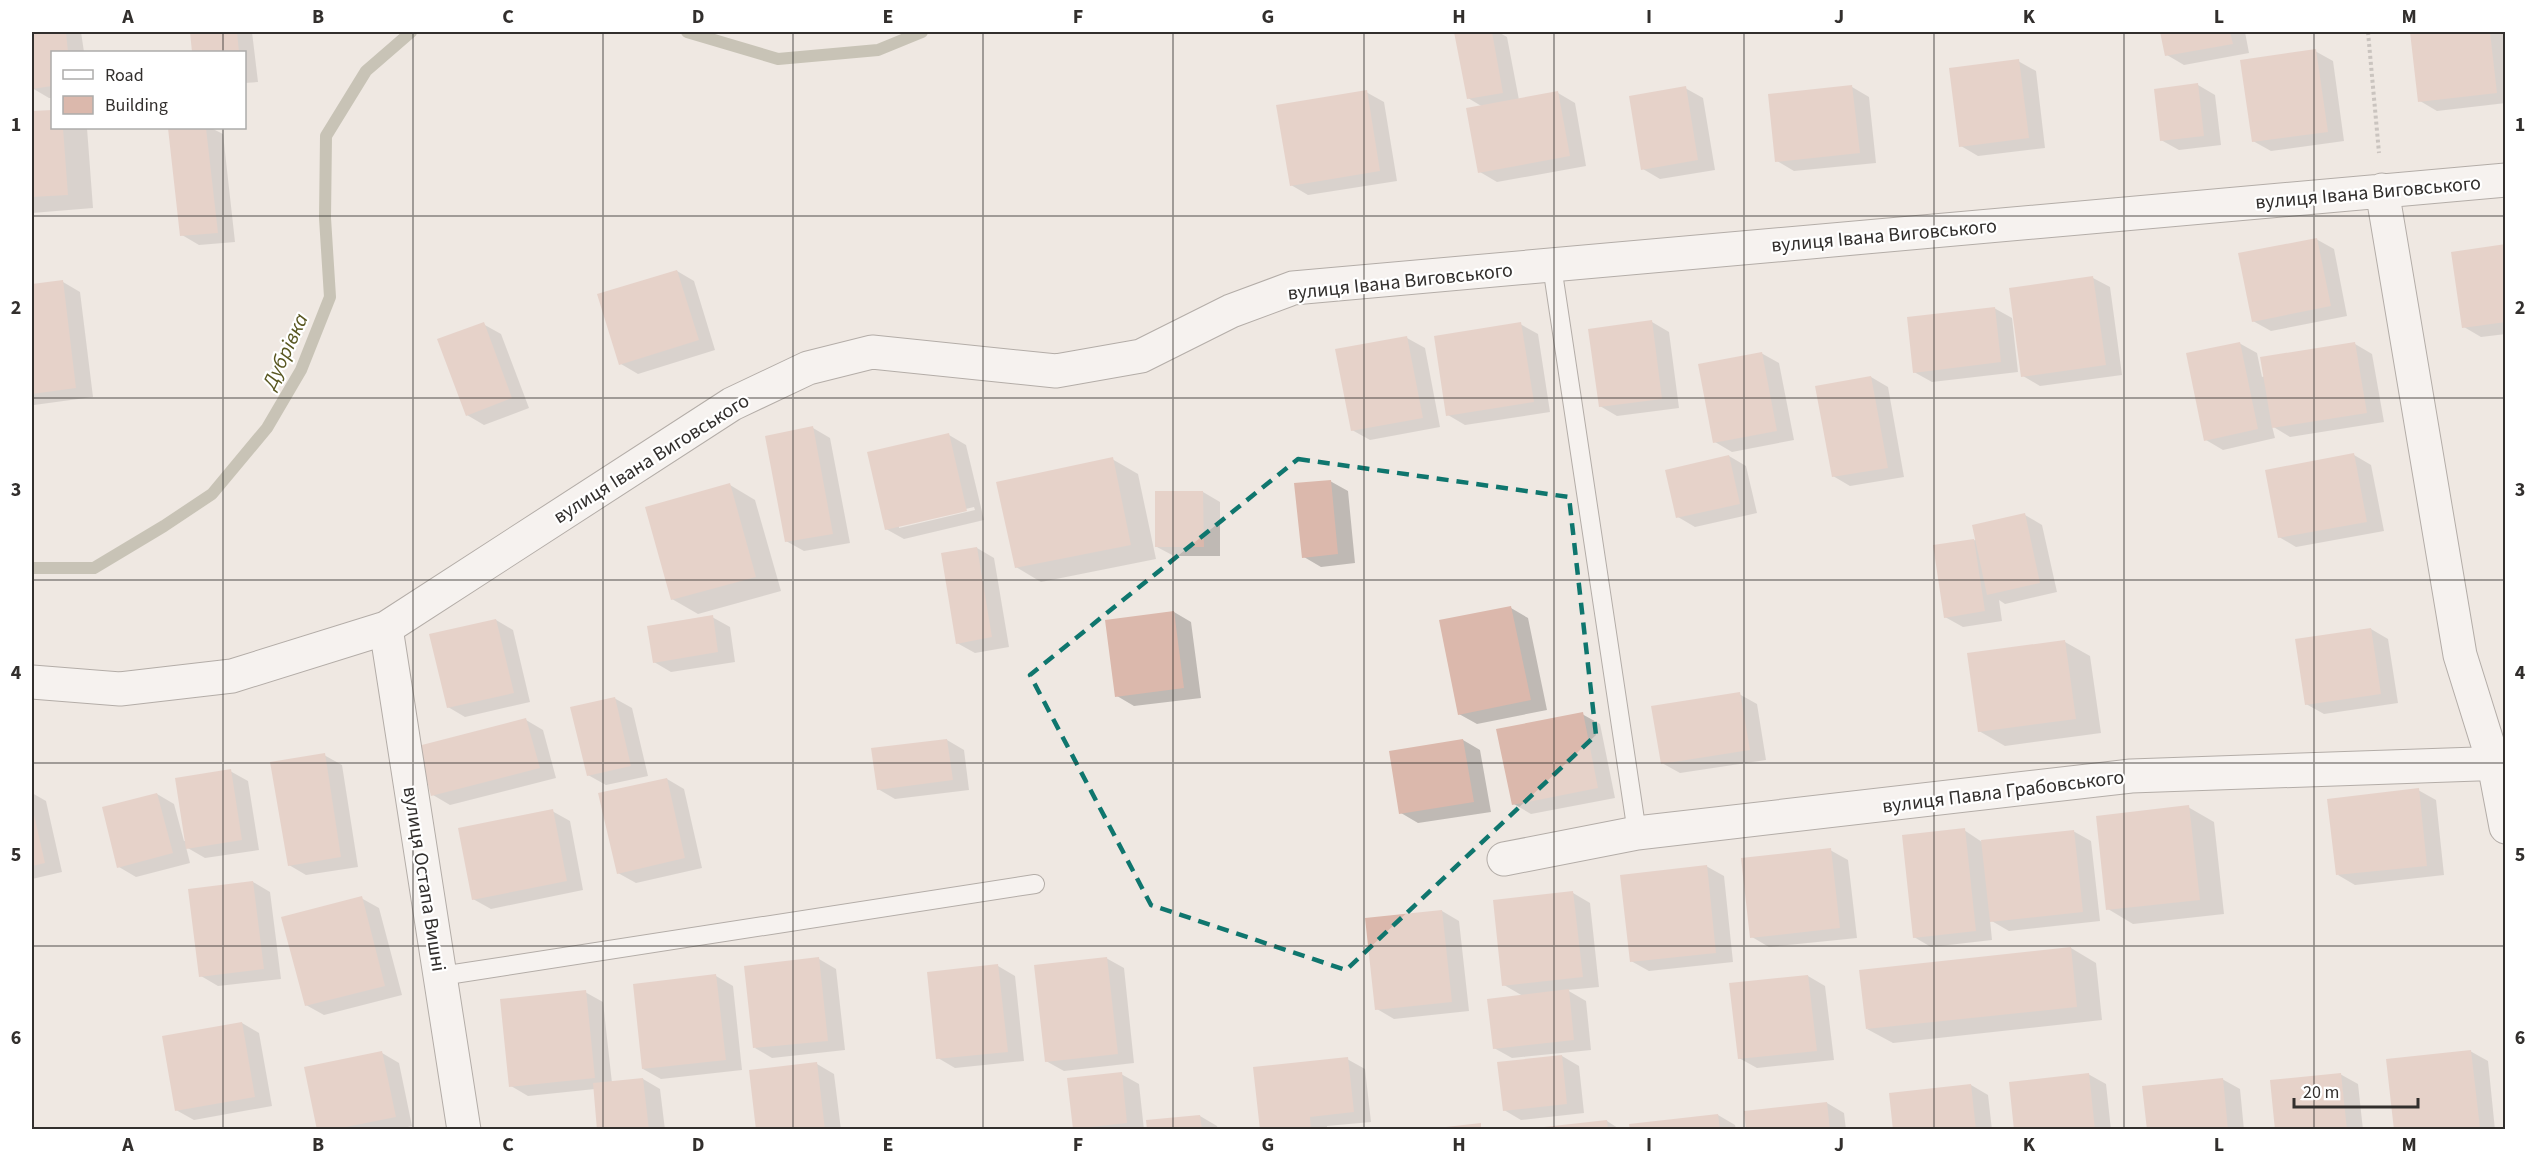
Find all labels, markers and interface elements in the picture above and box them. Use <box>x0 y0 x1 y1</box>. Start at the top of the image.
text: A <box>121 3 134 31</box>
text: B <box>312 3 324 31</box>
text: C <box>502 3 514 31</box>
text: D <box>692 3 704 31</box>
text: E <box>883 3 893 31</box>
text: F <box>1073 3 1083 31</box>
text: G <box>1262 3 1274 31</box>
text: H <box>1452 3 1466 31</box>
text: I <box>1646 3 1652 31</box>
text: J <box>1834 3 1844 31</box>
text: K <box>2023 3 2036 31</box>
text: L <box>2214 3 2224 31</box>
text: M <box>2401 3 2417 31</box>
legend <box>51 51 246 129</box>
text: Road <box>105 63 144 88</box>
text: Building <box>105 93 168 118</box>
text: 1 <box>11 111 21 139</box>
text: 1 <box>2515 111 2525 139</box>
street label: вулиця Івана Виговського <box>2254 169 2482 217</box>
street label: вулиця Івана Виговського <box>1770 212 1998 260</box>
street label: вулиця Івана Виговського <box>1286 256 1514 308</box>
text: 2 <box>11 294 21 322</box>
text: 2 <box>2515 294 2525 322</box>
water label: Дубрівка <box>254 308 316 396</box>
street label: вулиця Івана Виговського <box>548 387 755 531</box>
text: 3 <box>11 476 21 504</box>
text: 3 <box>2515 476 2525 504</box>
text: 4 <box>11 659 22 687</box>
text: 4 <box>2515 659 2526 687</box>
street label: вулиця Павла Грабовського <box>1881 763 2126 821</box>
street label: вулиця Остапа Вишні <box>396 785 452 974</box>
text: 5 <box>11 841 21 869</box>
text: 5 <box>2515 841 2525 869</box>
text: 6 <box>11 1024 21 1052</box>
text: 6 <box>2515 1024 2525 1052</box>
scale bar <box>2294 1071 2418 1109</box>
text: 20 m <box>2303 1080 2339 1105</box>
text: A <box>121 1131 134 1159</box>
text: B <box>312 1131 324 1159</box>
text: C <box>502 1131 514 1159</box>
text: D <box>692 1131 704 1159</box>
text: E <box>883 1131 893 1159</box>
text: F <box>1073 1131 1083 1159</box>
text: G <box>1262 1131 1274 1159</box>
text: H <box>1452 1131 1466 1159</box>
text: I <box>1646 1131 1652 1159</box>
text: J <box>1834 1131 1844 1159</box>
text: K <box>2023 1131 2036 1159</box>
text: L <box>2214 1131 2224 1159</box>
text: M <box>2401 1131 2417 1159</box>

